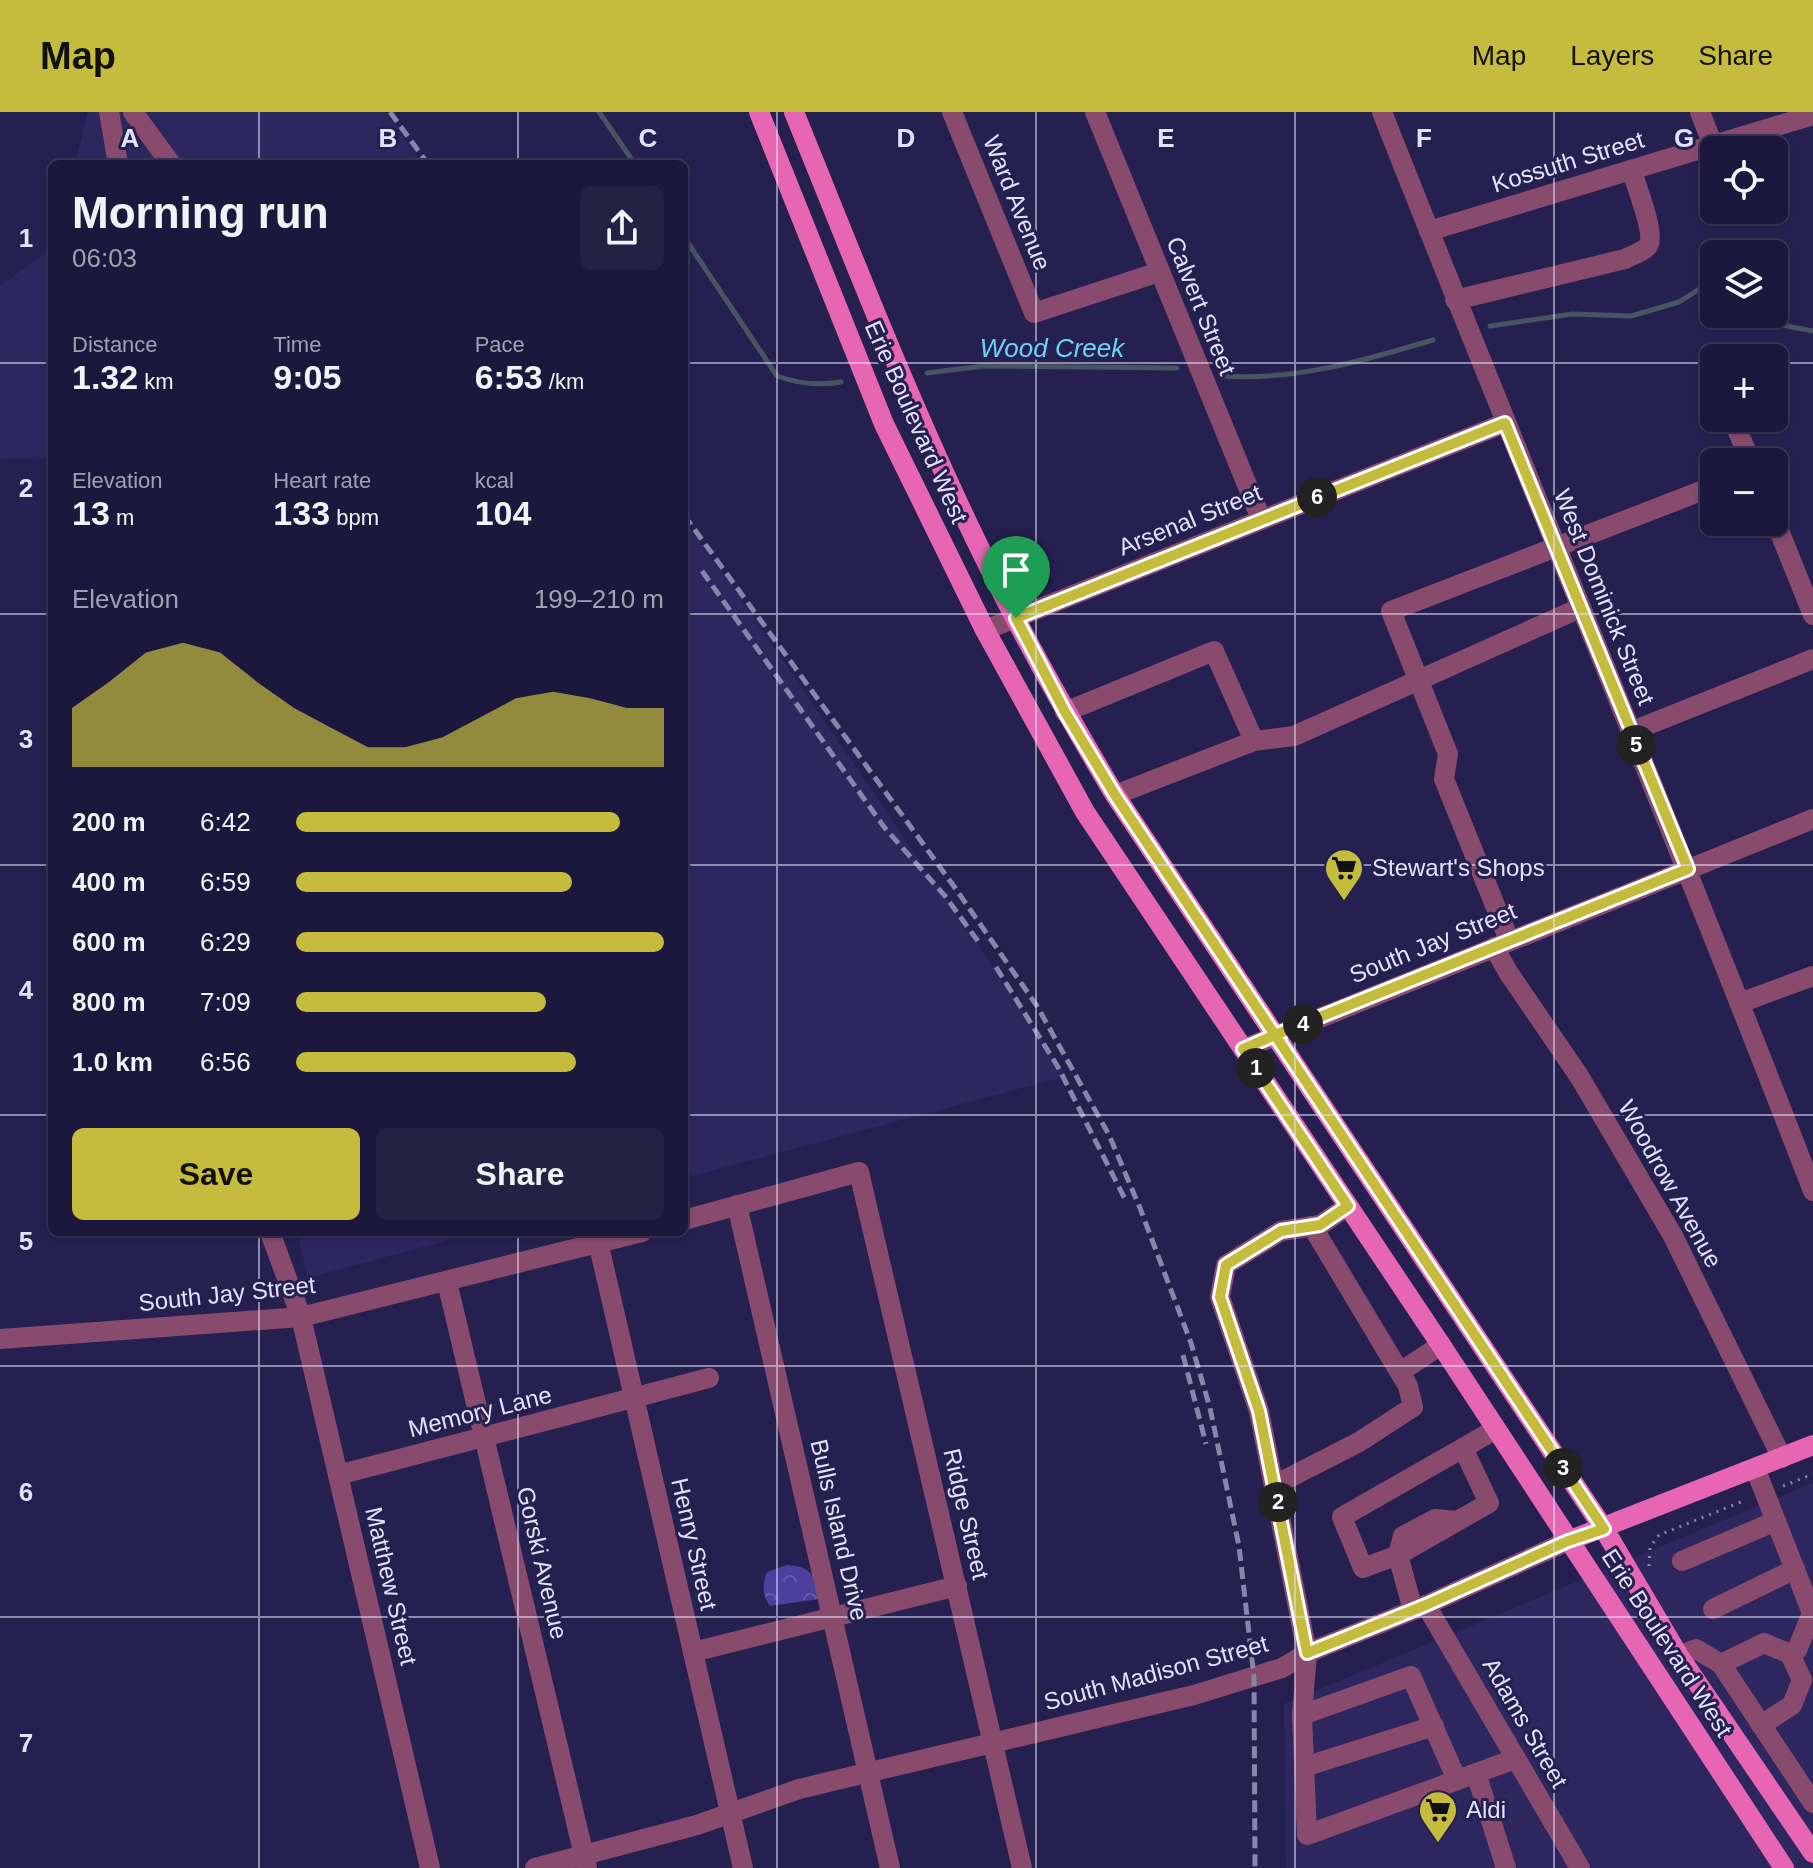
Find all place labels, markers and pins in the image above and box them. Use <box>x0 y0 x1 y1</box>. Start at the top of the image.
pin: 6 <box>1297 477 1337 517</box>
pin <box>982 536 1050 618</box>
pin: 5 <box>1616 725 1656 765</box>
supermarket icon: Stewart's Shops <box>1323 847 1365 902</box>
place label: Stewart's Shops <box>1372 854 1545 881</box>
pin: 4 <box>1283 1004 1323 1044</box>
pin: 1 <box>1236 1048 1276 1088</box>
pin: 3 <box>1543 1448 1583 1488</box>
pin: 2 <box>1258 1482 1298 1522</box>
supermarket icon: Aldi <box>1417 1789 1459 1844</box>
place label: Aldi <box>1466 1796 1506 1823</box>

